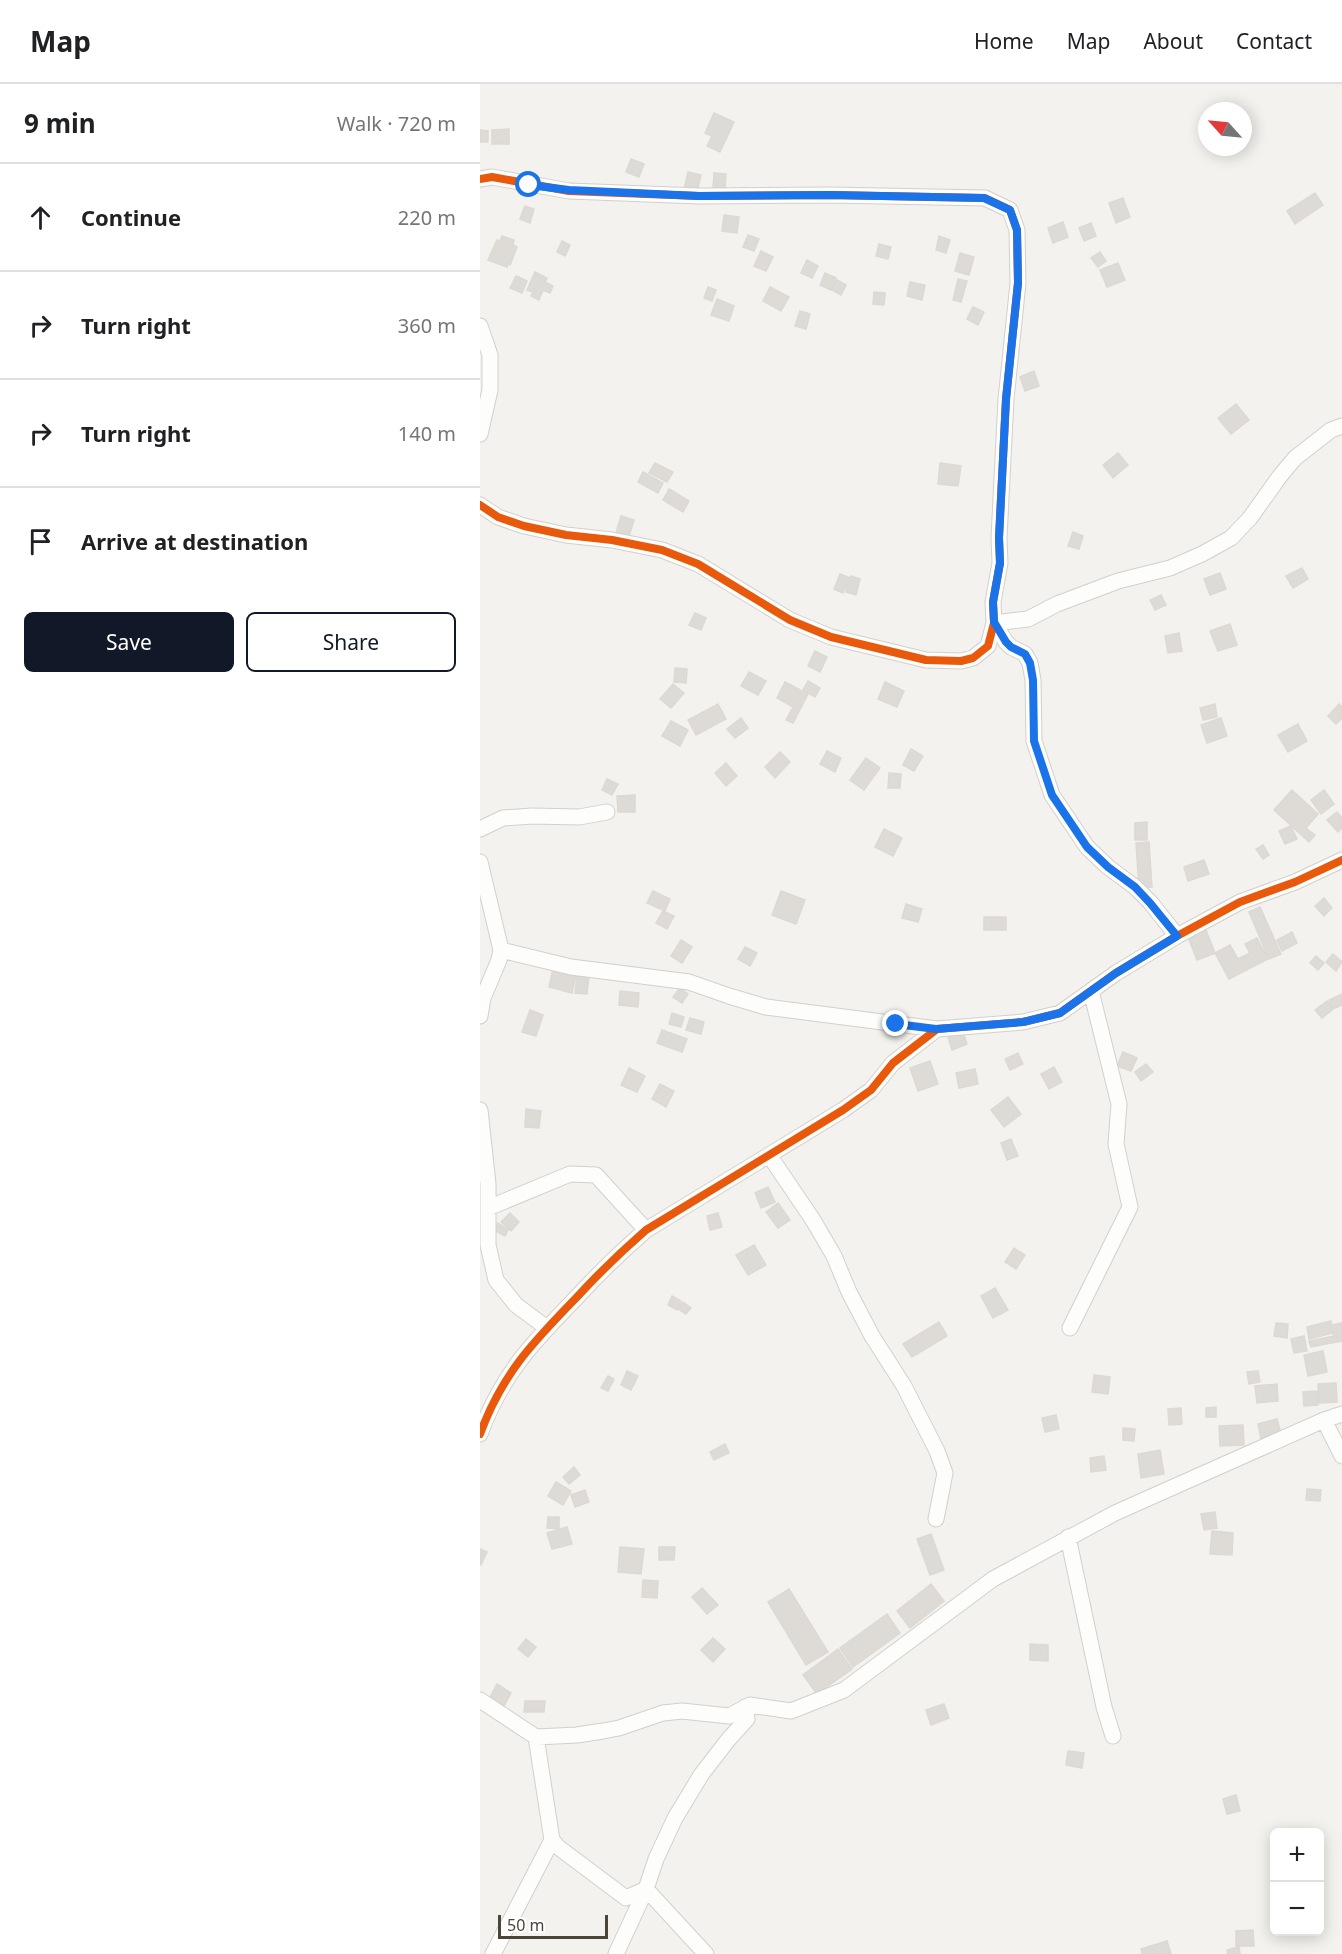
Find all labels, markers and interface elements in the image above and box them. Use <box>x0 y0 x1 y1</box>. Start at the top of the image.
text: Map <box>30 22 91 60</box>
text: Home <box>974 27 1034 55</box>
text: Map <box>1067 27 1110 55</box>
text: About <box>1143 27 1203 55</box>
text: Contact <box>1236 27 1312 55</box>
north arrow <box>1198 102 1252 156</box>
text: 9 min <box>24 105 96 141</box>
text: Walk · 720 m <box>337 110 456 137</box>
route start <box>515 171 541 197</box>
icon: ahead <box>24 201 57 234</box>
text: Continue <box>81 202 181 232</box>
text: 220 m <box>398 204 456 231</box>
icon: right <box>24 309 57 342</box>
text: Turn right <box>81 310 191 340</box>
text: 360 m <box>398 312 456 339</box>
icon: right <box>24 417 57 450</box>
text: Turn right <box>81 418 191 448</box>
text: 140 m <box>398 420 456 447</box>
icon: arrive <box>24 525 57 558</box>
text: Arrive at destination <box>81 526 308 556</box>
button: Save <box>24 612 234 672</box>
button: Share <box>246 612 456 672</box>
route end <box>882 1010 908 1036</box>
map controls <box>1270 1828 1324 1936</box>
button: + <box>1270 1828 1324 1882</box>
button: − <box>1270 1882 1324 1936</box>
scale bar <box>498 1912 608 1940</box>
text: 50 m <box>507 1914 544 1936</box>

